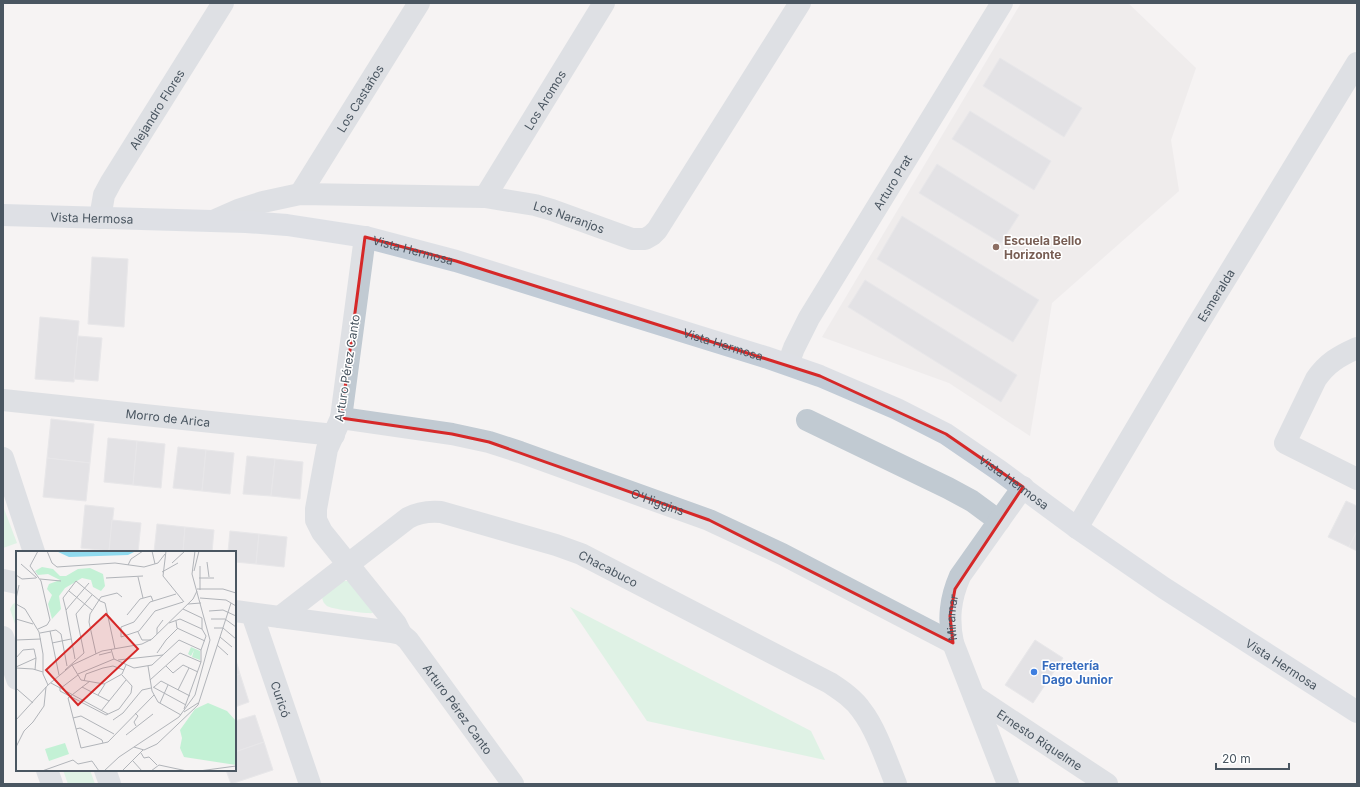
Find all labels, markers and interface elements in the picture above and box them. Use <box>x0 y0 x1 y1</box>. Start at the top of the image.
street label: Los Castaños <box>333 61 386 135</box>
street label: Alejandro Flores <box>126 66 187 152</box>
street label: Los Aromos <box>521 67 569 133</box>
street label: Arturo Prat <box>870 152 915 212</box>
street label: Los Naranjos <box>532 197 607 236</box>
street label: Vista Hermosa <box>50 209 134 226</box>
street label: Vista Hermosa <box>371 232 455 268</box>
place label: Escuela Bello Horizonte <box>1004 233 1082 262</box>
marker: Escuela Bello Horizonte <box>991 242 1001 252</box>
street label: Esmeralda <box>1194 266 1237 324</box>
street label: Arturo Pérez Canto <box>331 313 363 423</box>
street label: Vista Hermosa <box>681 325 765 363</box>
street label: Morro de Arica <box>125 406 211 429</box>
street label: Vista Hermosa <box>976 451 1052 512</box>
street label: O'Higgins <box>629 485 687 518</box>
street label: Chacabuco <box>576 547 641 590</box>
inset map <box>16 551 236 771</box>
street label: Miramar <box>943 592 961 642</box>
street label: Vista Hermosa <box>1243 635 1321 693</box>
place label: Ferretería Dago Junior <box>1042 658 1113 687</box>
street label: Arturo Pérez Canto <box>420 661 496 757</box>
marker: Ferretería Dago Junior <box>1029 667 1039 677</box>
street label: Curicó <box>268 679 294 719</box>
street label: Ernesto Riquelme <box>994 706 1085 773</box>
scale bar <box>1216 745 1289 771</box>
text: 20 m <box>1222 751 1251 766</box>

